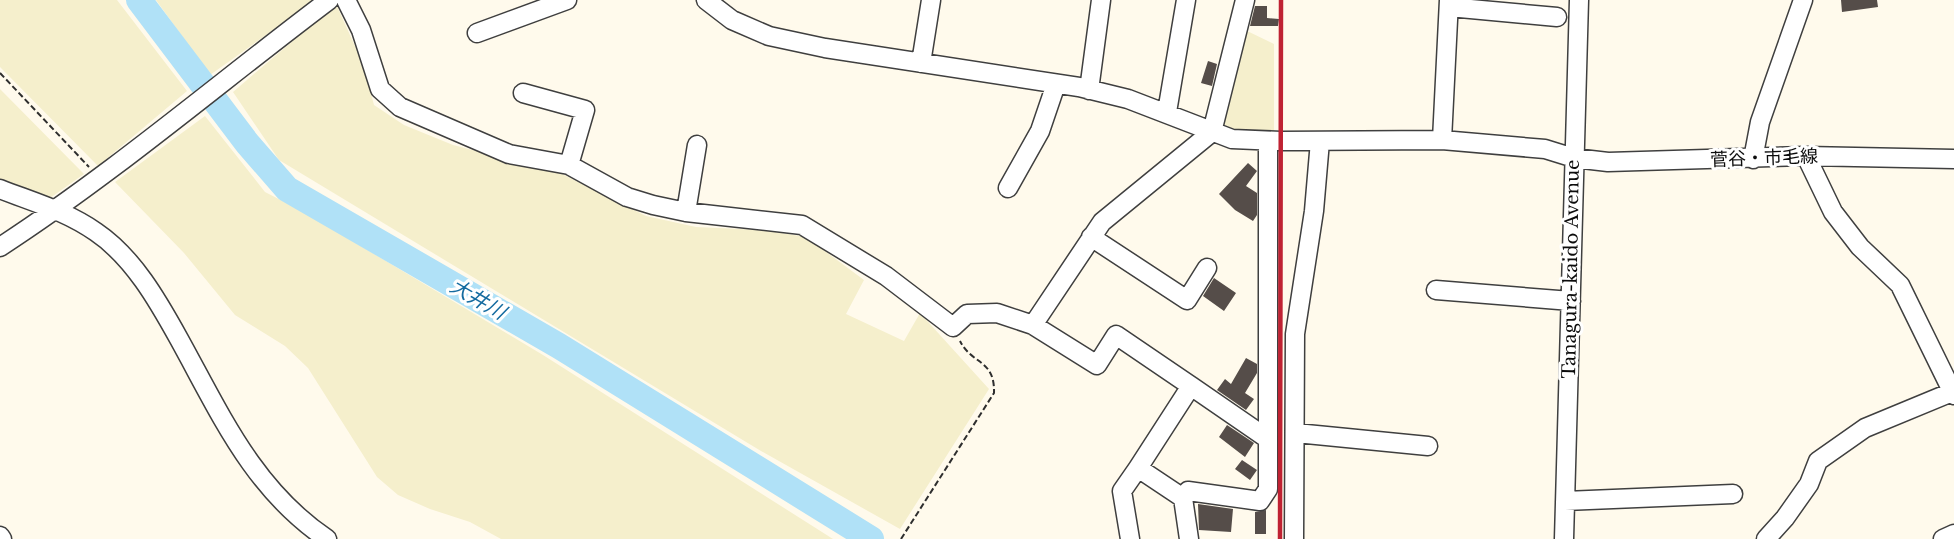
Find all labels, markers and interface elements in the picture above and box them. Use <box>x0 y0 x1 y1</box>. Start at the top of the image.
street label: 菅谷・市毛線 <box>1710 145 1818 171</box>
street label: Tanagura-kaido Avenue <box>1558 159 1584 379</box>
water label: 大井川 <box>446 274 512 325</box>

